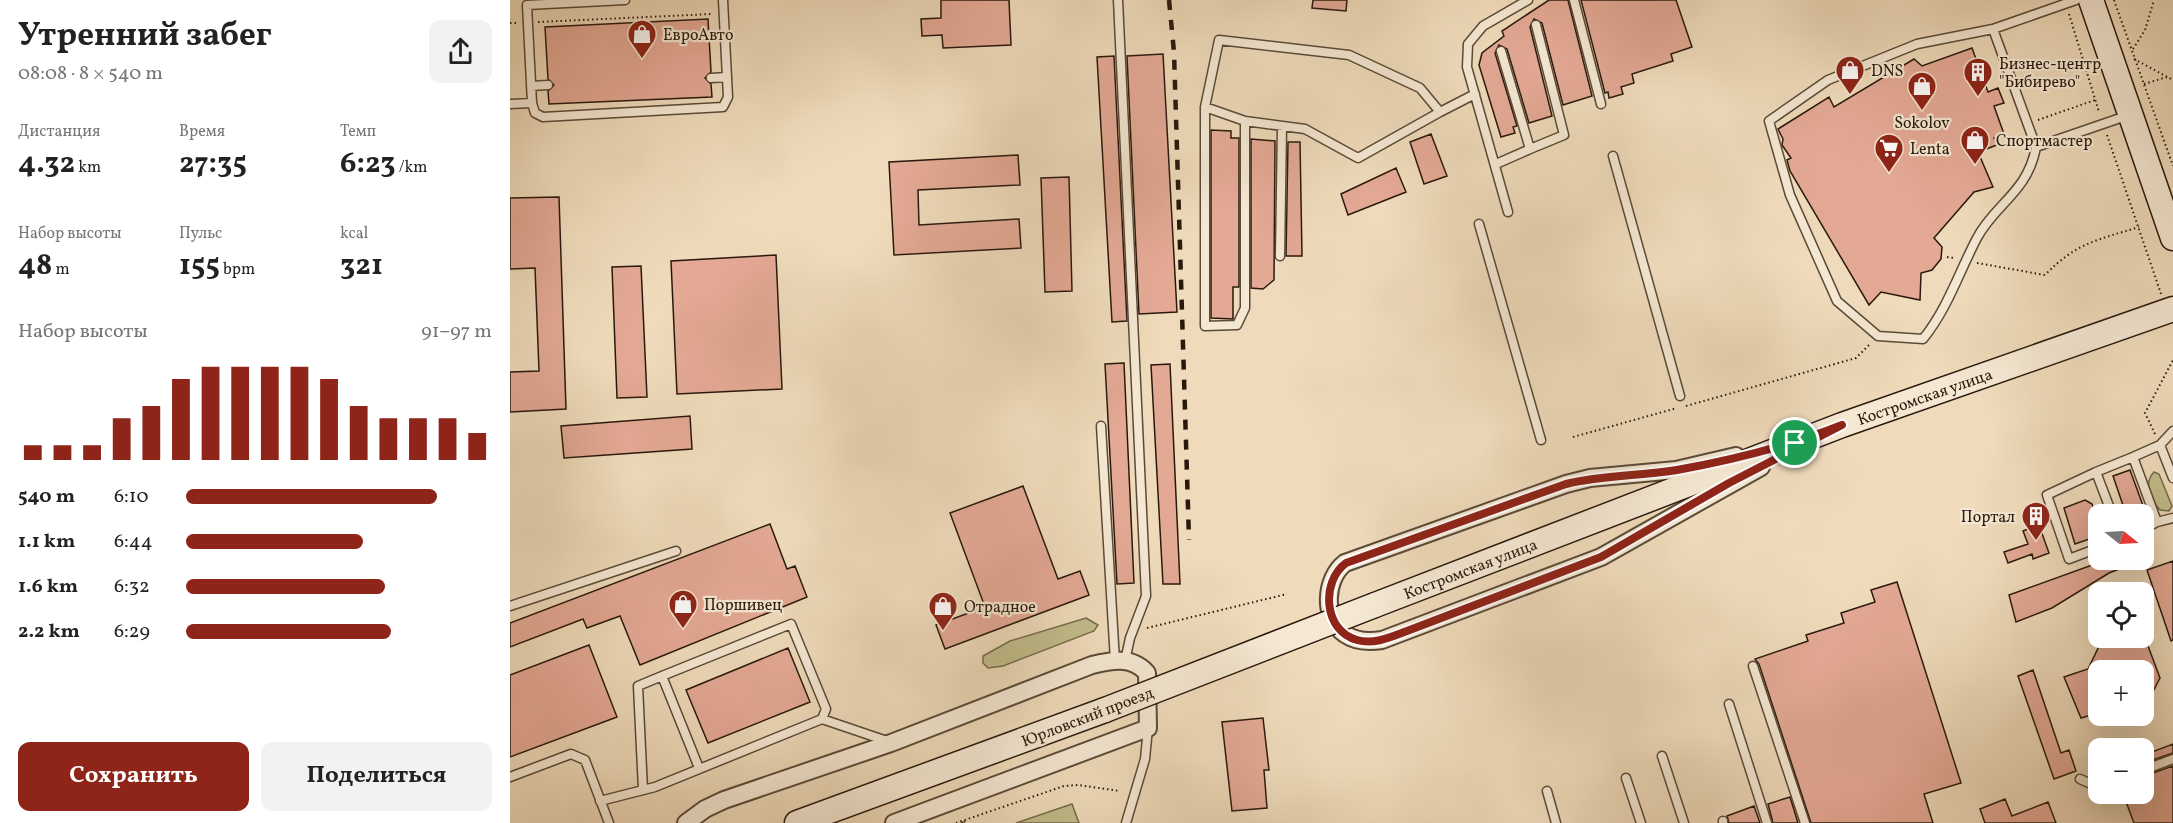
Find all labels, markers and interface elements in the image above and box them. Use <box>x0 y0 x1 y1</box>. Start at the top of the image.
text: Утренний забег <box>18 14 272 60</box>
shop icon: ЕвроАвто <box>626 18 658 60</box>
button: share <box>429 20 492 83</box>
place label: ЕвроАвто <box>663 25 733 47</box>
shop icon: DNS <box>1834 54 1866 96</box>
place label: Бизнес-центр "Бибирево" <box>1999 54 2101 94</box>
building icon: Бизнес-центр "Бибирево" <box>1962 56 1994 98</box>
text: 08:08 · 8 × 540 m <box>18 60 163 88</box>
place label: DNS <box>1871 61 1903 83</box>
shop icon: Sokolov <box>1906 70 1938 112</box>
place label: Sokolov <box>1894 113 1950 135</box>
text: Дистанция <box>18 121 100 143</box>
text: Время <box>179 121 225 143</box>
text: Темп <box>340 121 376 143</box>
shop icon: Спортмастер <box>1959 124 1991 166</box>
place label: Спортмастер <box>1996 131 2092 153</box>
supermarket icon: Lenta <box>1873 132 1905 174</box>
place label: Lenta <box>1910 139 1950 161</box>
text: 4.32 <box>18 143 75 185</box>
text: 27:35 <box>179 143 247 185</box>
text: 6:23 <box>340 143 395 185</box>
text: km <box>75 157 101 179</box>
text: /km <box>395 157 427 179</box>
text: Набор высоты <box>18 223 122 245</box>
text: Пульс <box>179 223 222 245</box>
text: kcal <box>340 223 368 245</box>
text: 48 <box>18 245 52 287</box>
text: 155 <box>179 245 220 287</box>
text: 321 <box>340 245 383 287</box>
text: m <box>52 259 70 281</box>
text: bpm <box>220 259 255 281</box>
text: Набор высоты <box>18 318 148 346</box>
text: 91–97 m <box>421 318 492 346</box>
street label: Костромская улица <box>1855 364 1996 432</box>
pin <box>1769 417 1820 468</box>
icon: arrive <box>1778 426 1811 459</box>
text: 540 m <box>18 483 75 511</box>
text: 6:10 <box>114 483 149 511</box>
building icon: Портал <box>2020 500 2052 542</box>
north arrow <box>2088 504 2154 570</box>
map controls <box>2088 504 2154 804</box>
place label: Портал <box>1961 507 2015 529</box>
text: 1.1 km <box>18 528 75 556</box>
text: 6:44 <box>114 528 153 556</box>
street label: Костромская улица <box>1401 534 1541 606</box>
text: 1.6 km <box>18 573 78 601</box>
text: 6:32 <box>114 573 150 601</box>
button: locate <box>2088 582 2154 648</box>
shop icon: Поршивец <box>667 588 699 630</box>
shop icon: Отрадное <box>927 590 959 632</box>
place label: Поршивец <box>704 595 782 617</box>
place label: Отрадное <box>964 597 1036 619</box>
text: 2.2 km <box>18 618 80 646</box>
text: 6:29 <box>114 618 150 646</box>
button: + <box>2088 660 2154 726</box>
street label: Юрловский проезд <box>1019 683 1157 753</box>
button: − <box>2088 738 2154 804</box>
button: Сохранить <box>18 742 249 811</box>
button: Поделиться <box>261 742 492 811</box>

